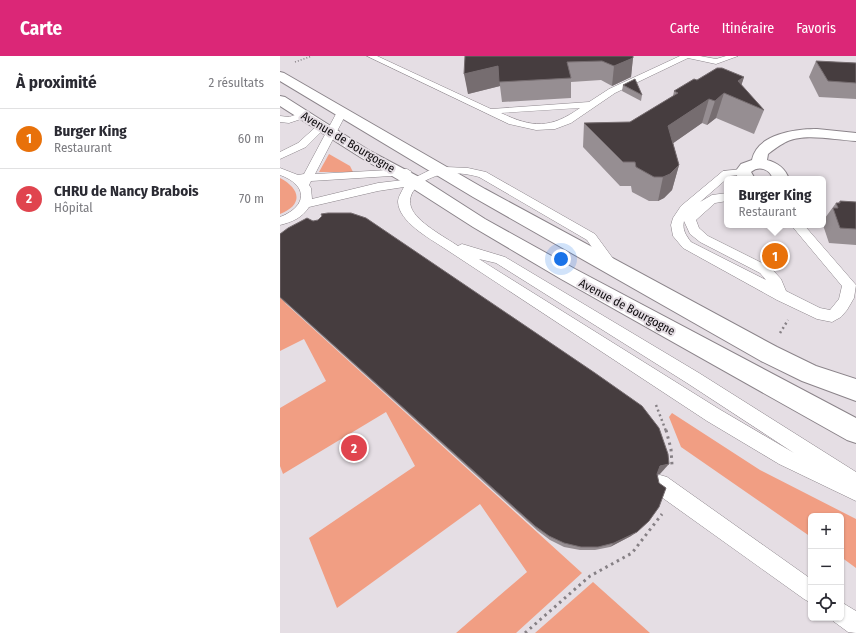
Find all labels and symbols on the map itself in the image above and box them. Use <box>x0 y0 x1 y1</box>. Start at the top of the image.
street label: Avenue de Bourgogne <box>299 108 397 176</box>
pin: 1 <box>762 241 788 271</box>
your location <box>551 249 571 269</box>
street label: Avenue de Bourgogne <box>577 276 678 338</box>
pin: 2 <box>341 433 367 463</box>

